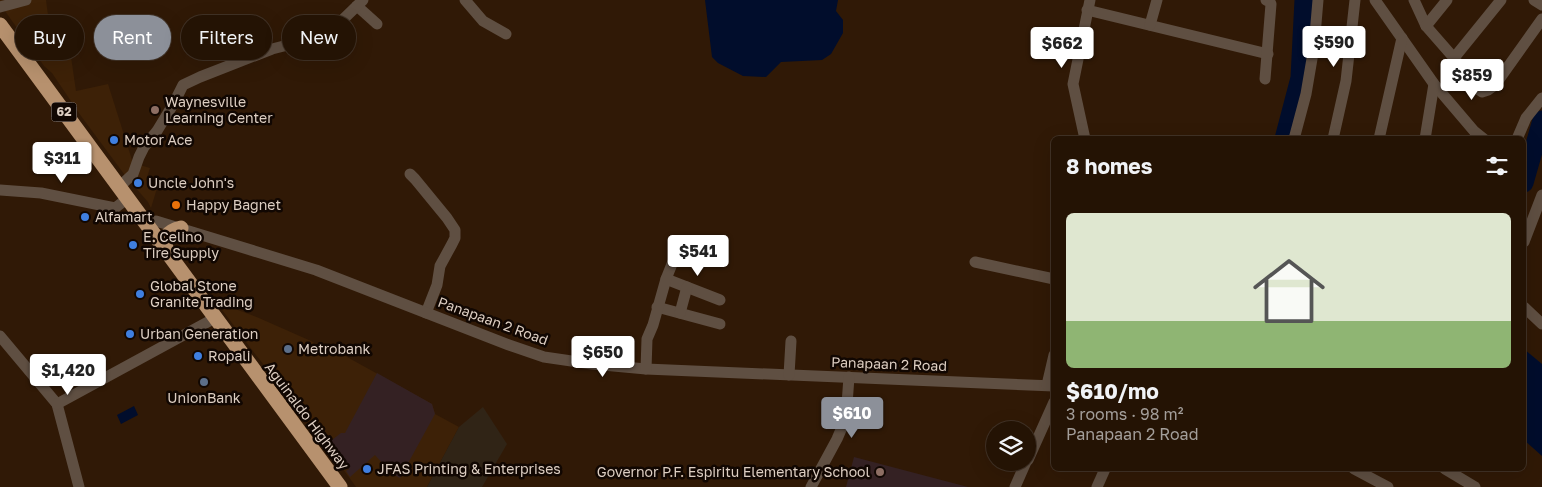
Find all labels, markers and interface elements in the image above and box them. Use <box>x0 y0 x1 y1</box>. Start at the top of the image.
chip: Buy <box>15 15 84 60</box>
chip: Rent <box>94 15 171 60</box>
chip: Filters <box>181 15 272 60</box>
chip: New <box>282 15 356 60</box>
pin: $590 <box>1304 26 1364 68</box>
pin: $662 <box>1032 27 1092 69</box>
text: $590 <box>1313 32 1355 52</box>
text: $662 <box>1042 33 1082 53</box>
pin: $859 <box>1442 58 1502 101</box>
text: $859 <box>1452 65 1492 85</box>
place label: Waynesville Learning Center <box>165 93 273 126</box>
road number: 62 <box>52 102 76 121</box>
marker: Waynesville Learning Center <box>149 104 161 116</box>
place label: Motor Ace <box>124 131 192 148</box>
marker: Motor Ace <box>108 134 120 146</box>
pin: $311 <box>32 142 92 184</box>
text: $311 <box>44 148 80 168</box>
icon: filters <box>1483 152 1511 180</box>
text: 8 homes <box>1066 153 1153 179</box>
place label: Uncle John's <box>148 174 234 191</box>
marker: Uncle John's <box>132 177 144 189</box>
place label: Happy Bagnet <box>186 196 281 213</box>
marker: Happy Bagnet <box>170 199 182 211</box>
place label: Alfamart <box>95 208 153 225</box>
marker: Alfamart <box>79 211 91 223</box>
place label: E. Celino Tire Supply <box>143 228 219 261</box>
pin: $541 <box>668 234 728 277</box>
marker: E. Celino Tire Supply <box>127 239 139 251</box>
text: $541 <box>679 241 717 261</box>
icon: home <box>1244 246 1334 336</box>
place label: Global Stone Granite Trading <box>150 277 253 310</box>
marker: Global Stone Granite Trading <box>134 288 146 300</box>
street label: Panapaan 2 Road <box>436 293 551 348</box>
place label: Urban Generation <box>140 325 258 342</box>
marker: Urban Generation <box>124 328 136 340</box>
pin: $650 <box>573 336 633 378</box>
place label: Metrobank <box>298 340 371 357</box>
text: $650 <box>582 342 624 362</box>
marker: Metrobank <box>282 343 294 355</box>
place label: Ropali <box>208 347 251 364</box>
marker: Ropali <box>192 350 204 362</box>
street label: Panapaan 2 Road <box>831 353 947 374</box>
pin: $1,420 <box>27 354 109 396</box>
street label: Aguinaldo Highway <box>262 359 353 473</box>
text: $1,420 <box>41 360 95 380</box>
marker: UnionBank <box>198 376 210 388</box>
text: $610/mo <box>1066 378 1159 404</box>
place label: UnionBank <box>167 389 241 406</box>
pin: $610 <box>822 396 882 439</box>
text: $610 <box>832 403 872 423</box>
text: 3 rooms · 98 m² <box>1066 404 1183 424</box>
map controls <box>986 421 1036 471</box>
button: layers <box>986 421 1036 471</box>
text: Panapaan 2 Road <box>1066 424 1198 444</box>
place label: JFAS Printing & Enterprises <box>377 460 561 477</box>
marker: JFAS Printing & Enterprises <box>361 463 373 475</box>
place label: Governor P.F. Espiritu Elementary School <box>597 463 870 480</box>
marker: Governor P.F. Espiritu Elementary School <box>874 466 886 478</box>

